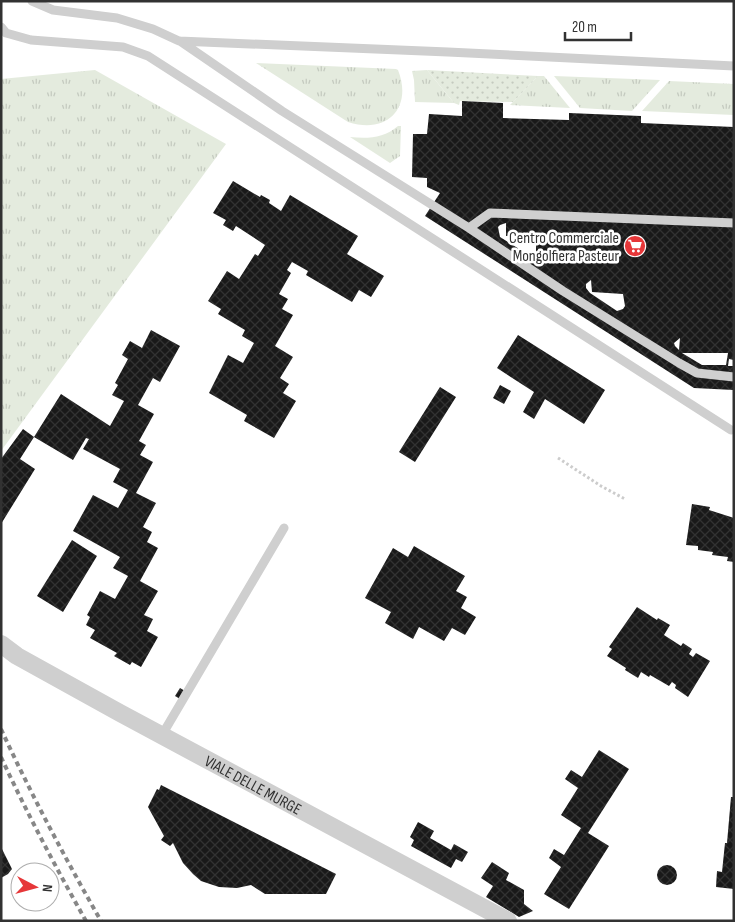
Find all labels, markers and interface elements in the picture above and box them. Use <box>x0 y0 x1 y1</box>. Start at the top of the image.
scale bar <box>565 10 631 42</box>
text: 20 m <box>572 18 597 37</box>
place label: Centro Commerciale Mongolfiera Pasteur <box>509 229 619 266</box>
supermarket icon: Centro Commerciale Mongolfiera Pasteur <box>623 234 647 258</box>
street label: VIALE DELLE MURGE <box>201 752 304 819</box>
north arrow <box>10 862 60 912</box>
text: N <box>39 884 56 893</box>

